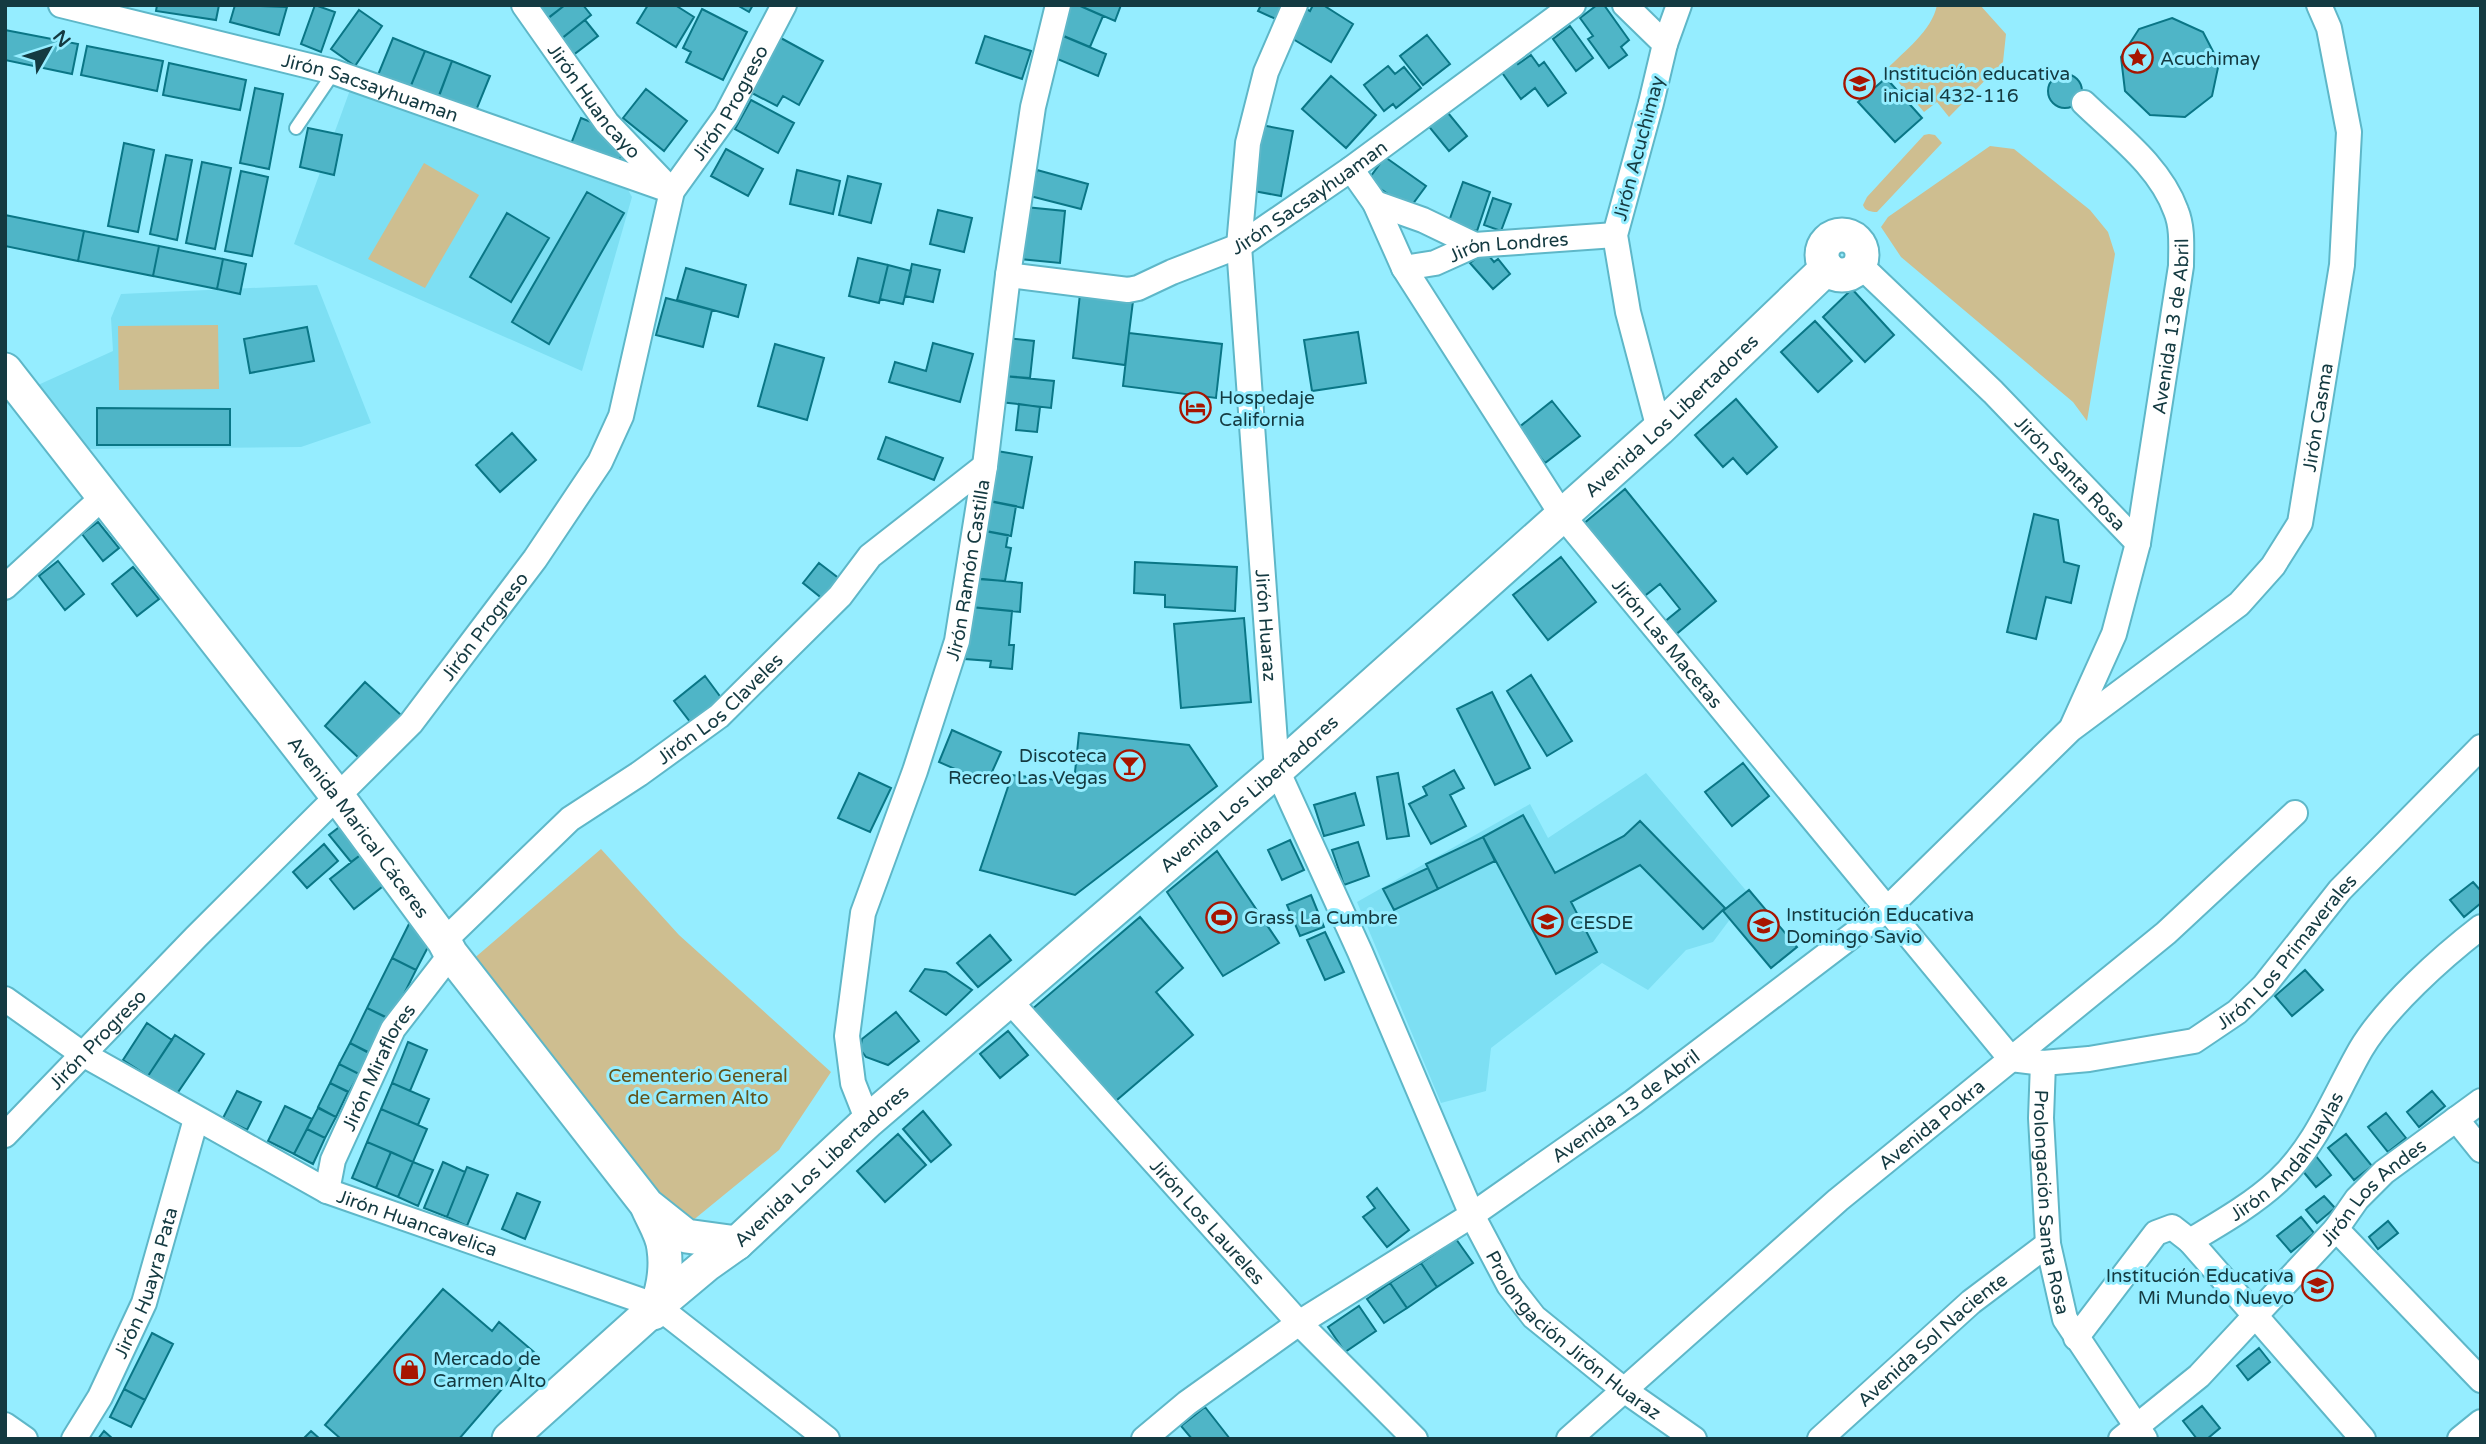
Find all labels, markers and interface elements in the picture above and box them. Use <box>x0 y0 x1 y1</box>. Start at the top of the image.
north arrow <box>14 14 84 84</box>
text: N <box>48 26 75 52</box>
street label: Jirón Huancayo <box>543 40 645 163</box>
place icon: Acuchimay <box>2120 41 2154 75</box>
street label: Jirón Progreso <box>688 42 773 165</box>
place label: Acuchimay <box>2160 48 2260 70</box>
street label: Jirón Sacsayhuaman <box>279 50 461 127</box>
place label: Institución educativa inicial 432-116 <box>1883 63 2070 107</box>
school or university icon: Institución educativa inicial 432-116 <box>1843 67 1877 101</box>
street label: Jirón Acuchimay <box>1609 74 1669 223</box>
street label: Jirón Sacsayhuaman <box>1229 136 1392 260</box>
street label: Jirón Londres <box>1445 228 1569 267</box>
street label: Avenida 13 de Abril <box>2148 238 2193 416</box>
street label: Avenida Los Libertadores <box>1580 330 1763 502</box>
street label: Jirón Casma <box>2299 362 2338 473</box>
place label: Hospedaje California <box>1219 387 1315 431</box>
hotel icon: Hospedaje California <box>1179 391 1213 425</box>
street label: Jirón Santa Rosa <box>2010 412 2130 535</box>
street label: Jirón Ramón Castilla <box>941 478 995 664</box>
street label: Jirón Progreso <box>437 568 533 685</box>
street label: Jirón Huaraz <box>1250 569 1281 682</box>
street label: Jirón Las Macetas <box>1607 574 1727 713</box>
street label: Jirón Los Claveles <box>653 649 788 769</box>
street label: Avenida Los Libertadores <box>1156 711 1343 878</box>
street label: Avenida Marical Cáceres <box>283 732 433 923</box>
place label: Discoteca Recreo Las Vegas <box>948 745 1107 789</box>
bar icon: Discoteca Recreo Las Vegas <box>1113 749 1147 783</box>
street label: Jirón Los Primaverales <box>2213 870 2362 1035</box>
sports icon: Grass La Cumbre <box>1204 900 1238 934</box>
place label: Institución Educativa Domingo Savio <box>1786 904 1974 948</box>
school or university icon: CESDE <box>1530 905 1564 939</box>
place label: Grass La Cumbre <box>1244 907 1398 929</box>
school or university icon: Institución Educativa Domingo Savio <box>1746 908 1780 942</box>
place label: CESDE <box>1570 912 1633 934</box>
street label: Jirón Progreso <box>45 985 151 1095</box>
street label: Jirón Miraflores <box>338 1000 420 1135</box>
street label: Avenida 13 de Abril <box>1548 1045 1704 1168</box>
park label: Cementerio General de Carmen Alto <box>608 1065 788 1109</box>
street label: Avenida Pokra <box>1874 1075 1989 1175</box>
street label: Avenida Los Libertadores <box>730 1081 913 1252</box>
street label: Jirón Andahuaylas <box>2226 1088 2348 1226</box>
street label: Prolongación Santa Rosa <box>2029 1089 2074 1317</box>
street label: Jirón Los Andes <box>2316 1135 2431 1251</box>
street label: Jirón Los Laureles <box>1145 1155 1269 1289</box>
street label: Jirón Huancavelica <box>334 1185 500 1262</box>
street label: Jirón Huayra Pata <box>110 1205 183 1362</box>
street label: Prolongación Jirón Huaraz <box>1481 1247 1665 1425</box>
place label: Institución Educativa Mi Mundo Nuevo <box>2106 1265 2294 1309</box>
street label: Avenida Sol Naciente <box>1853 1269 2012 1412</box>
school or university icon: Institución Educativa Mi Mundo Nuevo <box>2300 1269 2334 1303</box>
place label: Mercado de Carmen Alto <box>433 1348 546 1392</box>
shop icon: Mercado de Carmen Alto <box>393 1352 427 1386</box>

